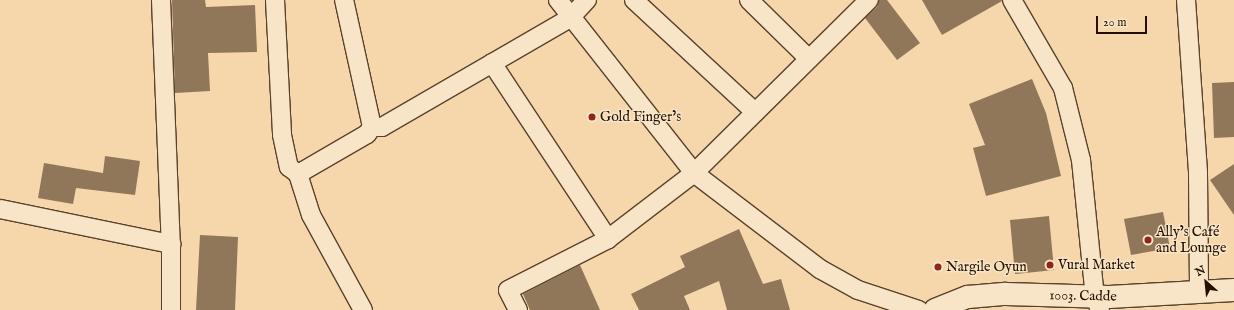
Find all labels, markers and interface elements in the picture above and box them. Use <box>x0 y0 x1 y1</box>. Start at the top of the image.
scale bar <box>1098 8 1149 34</box>
text: 20 m <box>1103 15 1126 30</box>
place label: Gold Finger’s <box>600 109 681 125</box>
marker: Gold Finger’s <box>587 112 597 122</box>
place label: Ally’s Café and Lounge <box>1156 224 1226 256</box>
marker: Ally’s Café and Lounge <box>1143 235 1153 245</box>
place label: Vural Market <box>1058 257 1135 273</box>
place label: Nargile Oyun <box>946 259 1027 275</box>
marker: Vural Market <box>1045 260 1055 270</box>
marker: Nargile Oyun <box>933 262 943 272</box>
north arrow <box>1186 262 1226 302</box>
text: N <box>1193 263 1208 280</box>
street label: 1003. Cadde <box>1049 287 1117 305</box>

